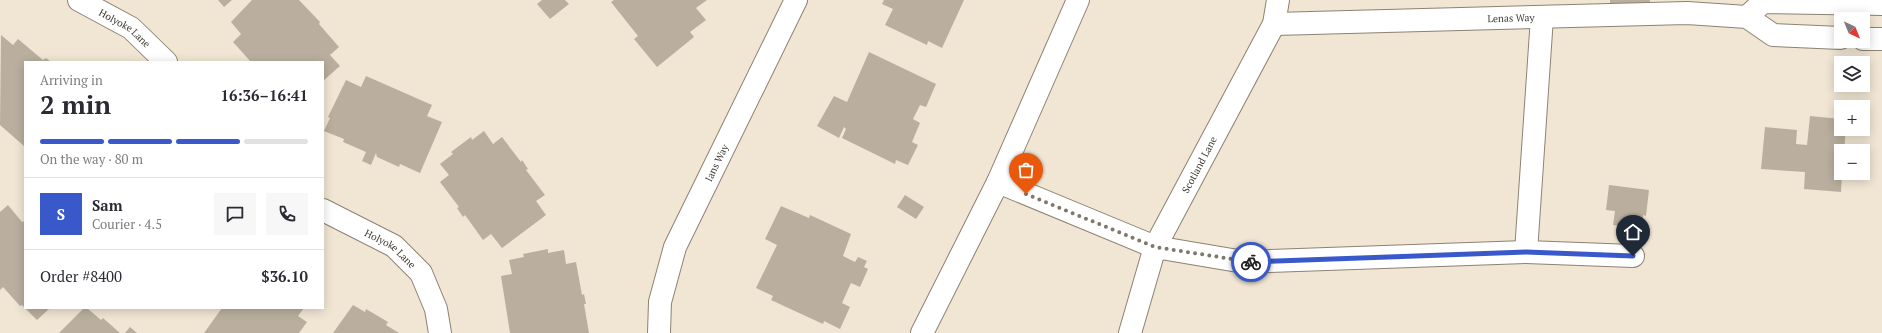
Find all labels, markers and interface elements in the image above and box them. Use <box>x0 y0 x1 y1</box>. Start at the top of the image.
street label: Holyoke Lane <box>97 6 154 50</box>
street label: Lenas Way <box>1487 11 1536 25</box>
north arrow <box>1834 12 1870 48</box>
map controls <box>1834 12 1870 180</box>
button: layers <box>1834 56 1870 92</box>
text: Arriving in <box>40 71 103 89</box>
text: 16:36–16:41 <box>221 85 308 105</box>
text: 2 min <box>40 87 111 121</box>
button: + <box>1834 100 1870 136</box>
street label: Scotland Lane <box>1179 134 1219 195</box>
street label: Ians Way <box>702 141 731 183</box>
button: − <box>1834 144 1870 180</box>
text: On the way · 80 m <box>40 150 143 168</box>
pin <box>1009 153 1043 194</box>
icon: bag <box>1015 159 1037 181</box>
button: chat <box>214 193 256 235</box>
button: phone <box>266 193 308 235</box>
text: Sam <box>92 195 123 215</box>
text: S <box>57 204 65 224</box>
text: Courier · 4.5 <box>92 215 162 233</box>
pin <box>1616 215 1650 256</box>
icon: home <box>1622 221 1644 243</box>
street label: Holyoke Lane <box>363 226 419 271</box>
courier <box>1231 242 1271 282</box>
icon: bike <box>1240 251 1262 273</box>
text: Order #8400 <box>40 266 122 286</box>
text: $36.10 <box>261 266 308 286</box>

